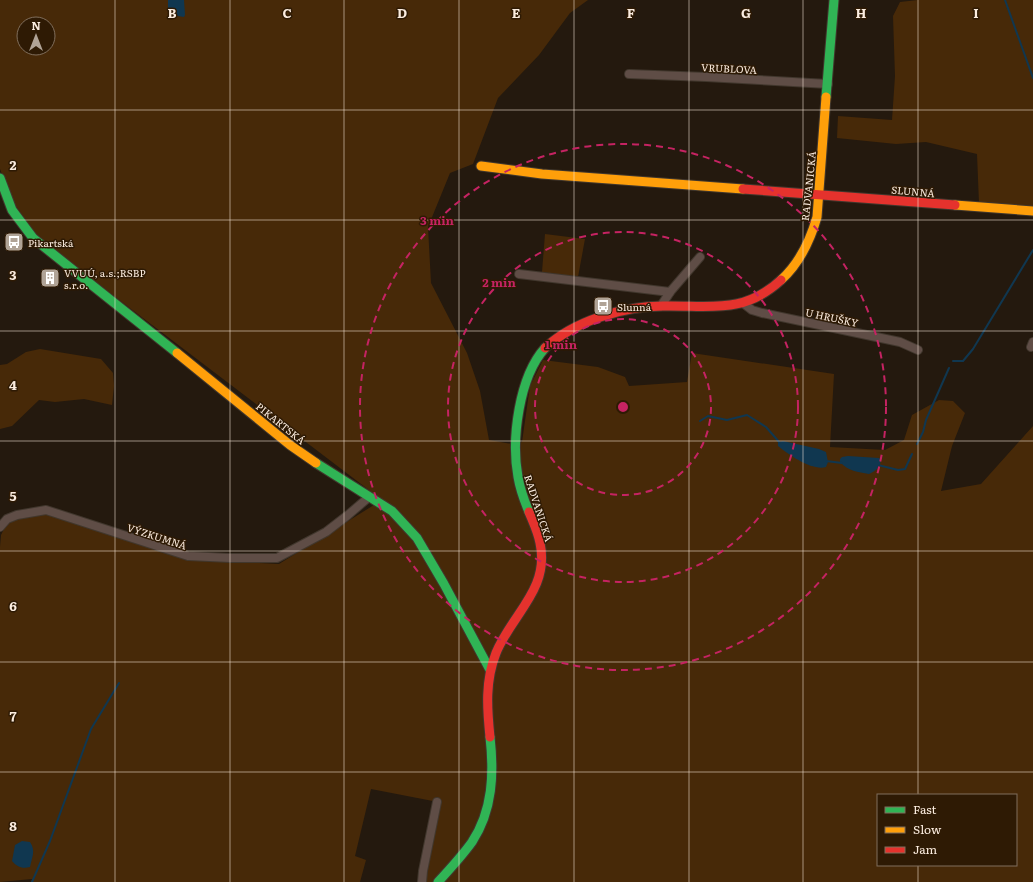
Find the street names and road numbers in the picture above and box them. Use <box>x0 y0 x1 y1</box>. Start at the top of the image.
street label: VRUBLOVA <box>701 59 758 77</box>
street label: RADVANICKÁ <box>797 150 819 221</box>
street label: SLUNNÁ <box>891 182 936 200</box>
street label: U HRUŠKY <box>804 304 860 330</box>
street label: PIKARTSKÁ <box>253 398 309 448</box>
street label: RADVANICKÁ <box>521 473 557 544</box>
street label: VÝZKUMNÁ <box>125 519 189 553</box>

